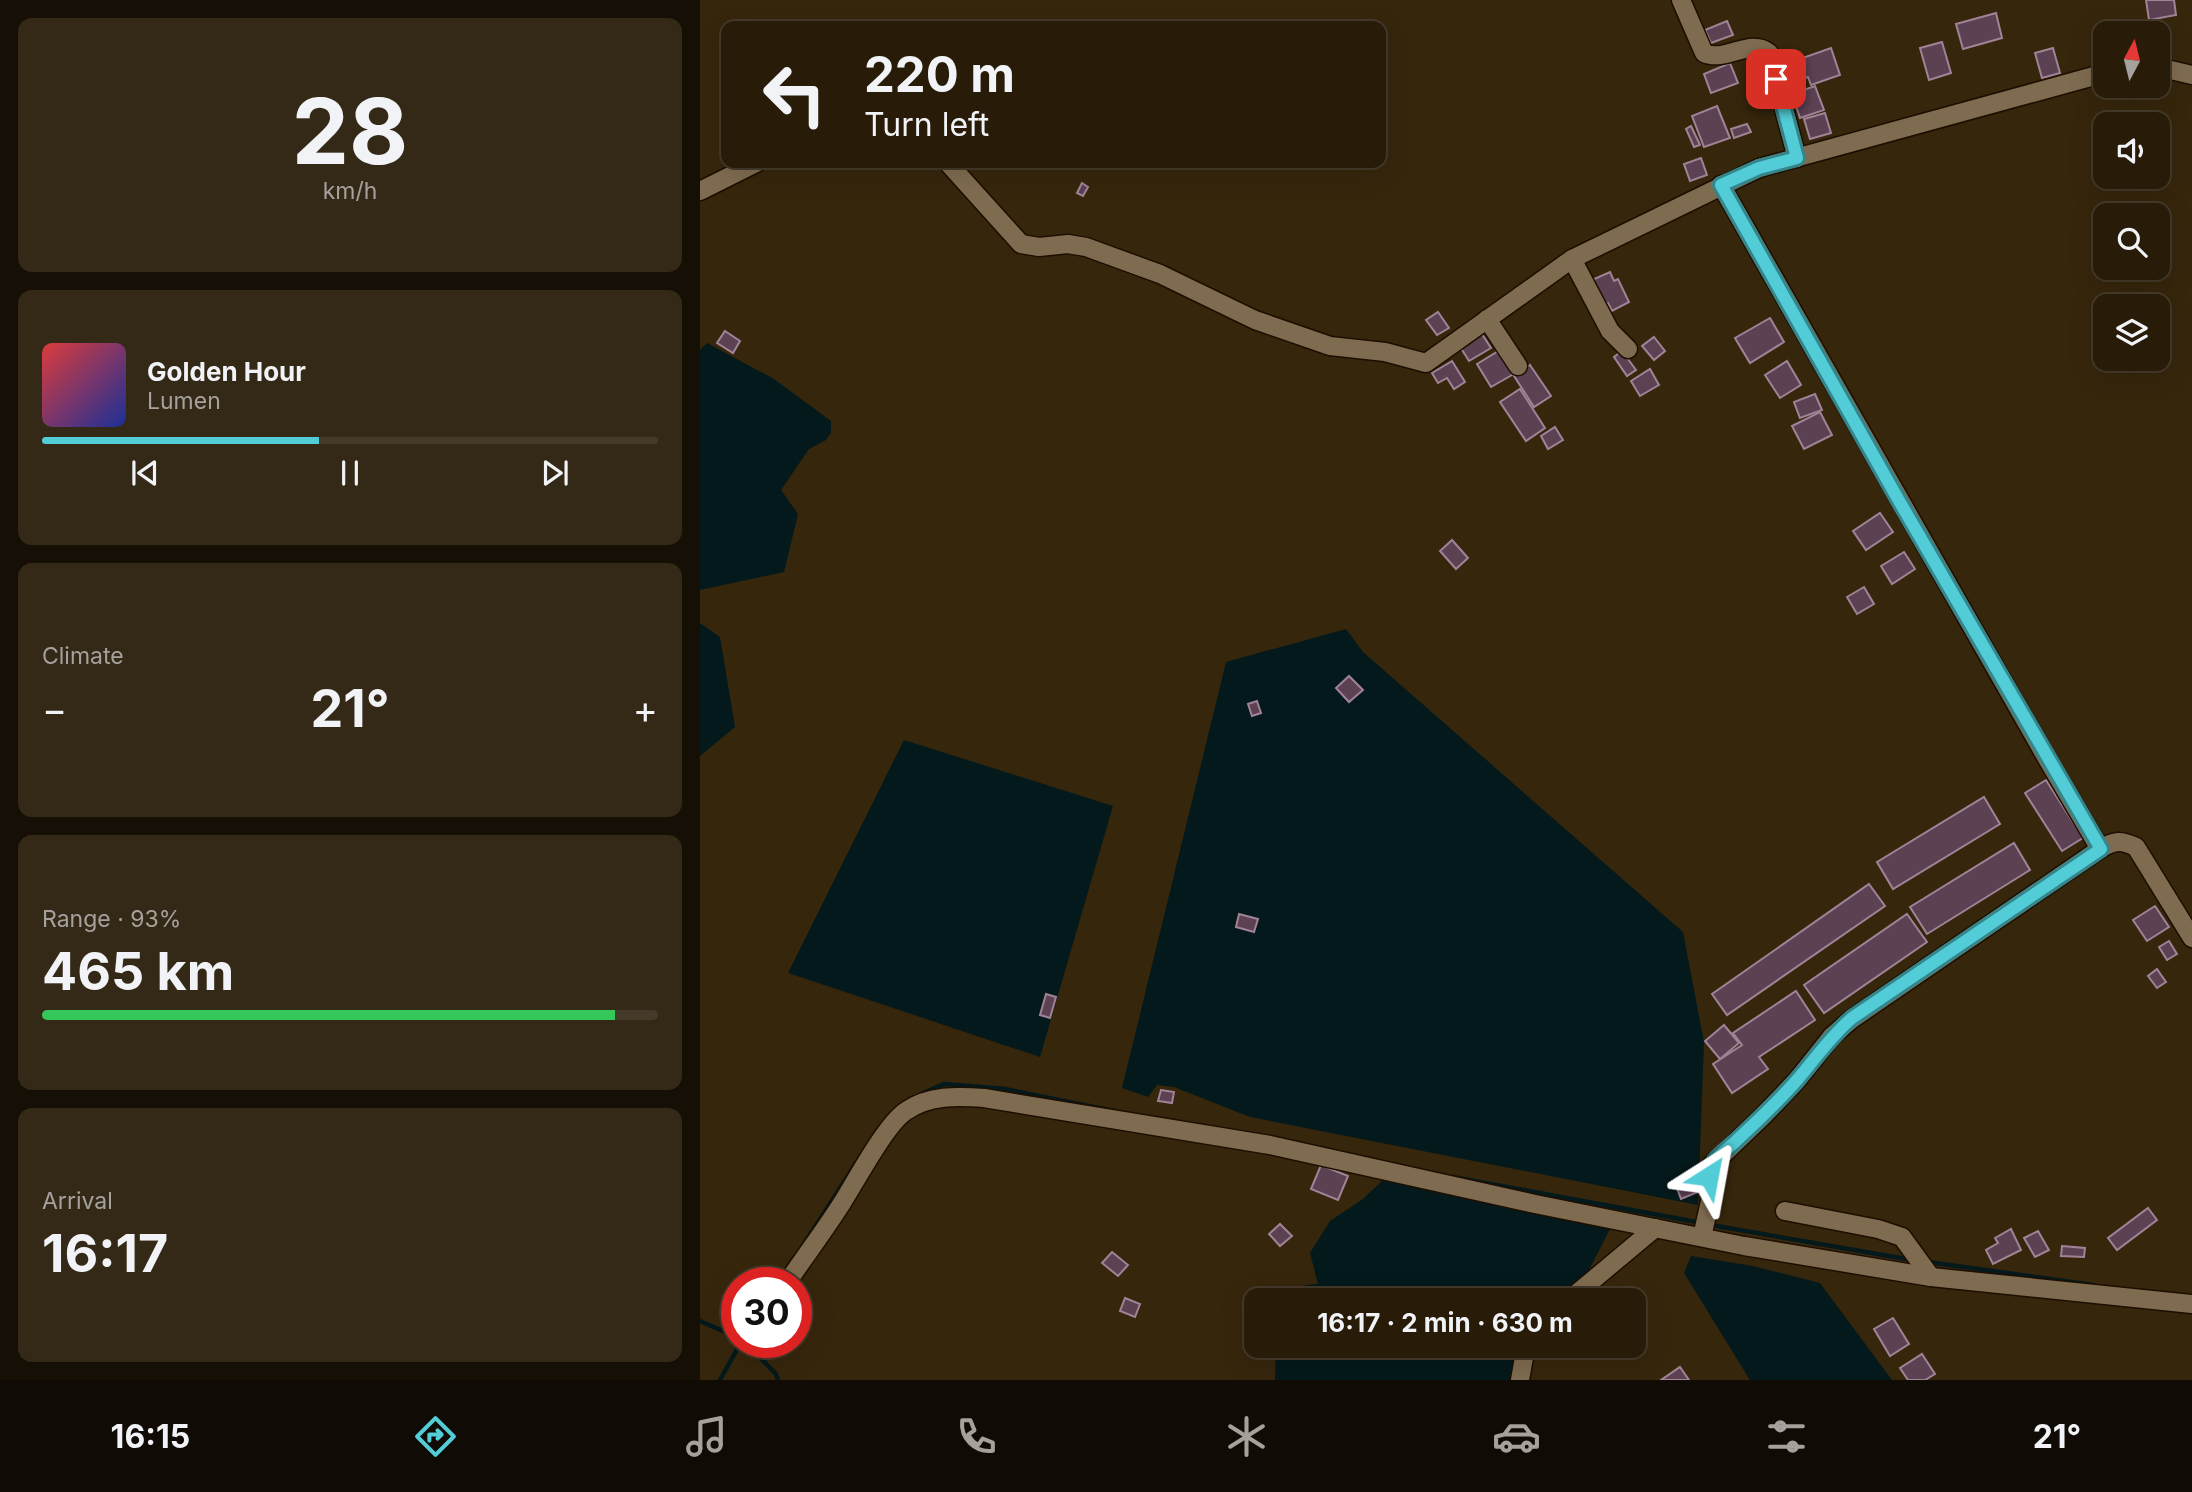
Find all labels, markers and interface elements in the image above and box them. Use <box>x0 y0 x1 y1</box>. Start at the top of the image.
north arrow <box>2093 21 2170 98</box>
map controls <box>2093 21 2170 371</box>
text: 220 m <box>864 45 1015 104</box>
icon: left <box>749 49 840 140</box>
pin <box>1746 49 1806 109</box>
icon: arrive <box>1757 60 1795 98</box>
text: 28 <box>292 76 408 186</box>
text: Turn left <box>864 105 989 144</box>
button: sound <box>2093 112 2170 189</box>
text: km/h <box>323 177 377 205</box>
button: search <box>2093 203 2170 280</box>
button: layers <box>2093 294 2170 371</box>
text: Golden Hour <box>147 356 306 387</box>
text: Lumen <box>147 387 221 415</box>
icon: previous <box>126 454 164 492</box>
icon: pause <box>331 454 369 492</box>
icon: next <box>536 454 574 492</box>
text: Climate <box>42 642 124 670</box>
text: 21° <box>310 677 390 740</box>
text: − <box>42 686 67 732</box>
text: + <box>633 686 658 732</box>
text: Range · 93% <box>42 905 181 933</box>
text: 465 km <box>42 940 234 1003</box>
position arrow <box>1672 1139 1746 1213</box>
text: Arrival <box>42 1187 113 1215</box>
text: 16:17 <box>42 1222 168 1285</box>
speed limit sign: 30 <box>721 1267 812 1358</box>
text: 16:17 · 2 min · 630 m <box>1317 1307 1573 1338</box>
icon: directions <box>411 1412 460 1461</box>
icon: music <box>682 1412 731 1461</box>
icon: phone <box>952 1412 1001 1461</box>
icon: climate <box>1222 1412 1271 1461</box>
icon: car <box>1492 1412 1541 1461</box>
icon: filters <box>1762 1412 1811 1461</box>
text: 16:15 <box>111 1417 190 1456</box>
text: 21° <box>2033 1417 2081 1456</box>

